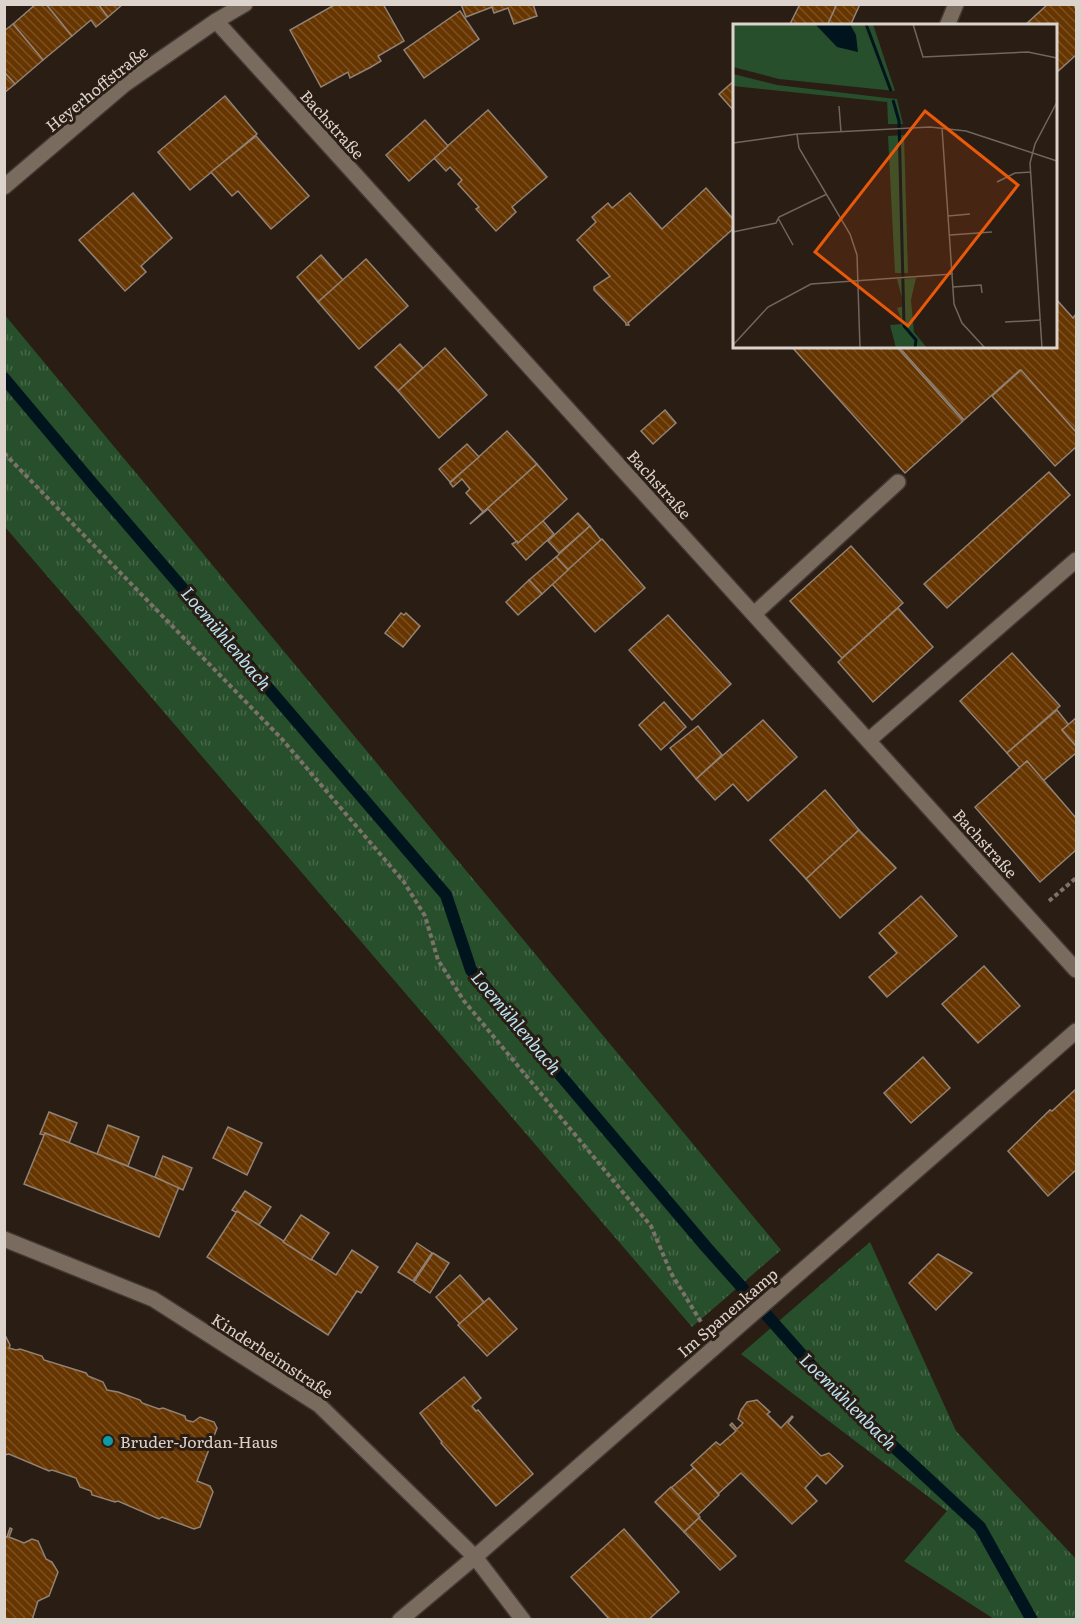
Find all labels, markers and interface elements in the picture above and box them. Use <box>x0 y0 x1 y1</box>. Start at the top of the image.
inset map <box>733 24 1057 348</box>
street label: Heyerhoffstraße <box>40 39 152 137</box>
street label: Bachstraße <box>295 84 371 164</box>
street label: Bachstraße <box>622 444 698 524</box>
water label: Loemühlenbach <box>175 580 279 696</box>
street label: Bachstraße <box>948 803 1024 883</box>
water label: Loemühlenbach <box>465 964 569 1080</box>
street label: Im Spanenkamp <box>672 1262 782 1362</box>
street label: Kinderheimstraße <box>207 1307 339 1403</box>
water label: Loemühlenbach <box>794 1346 904 1456</box>
place label: Bruder-Jordan-Haus <box>120 1429 277 1453</box>
marker: Bruder-Jordan-Haus <box>101 1434 115 1448</box>

